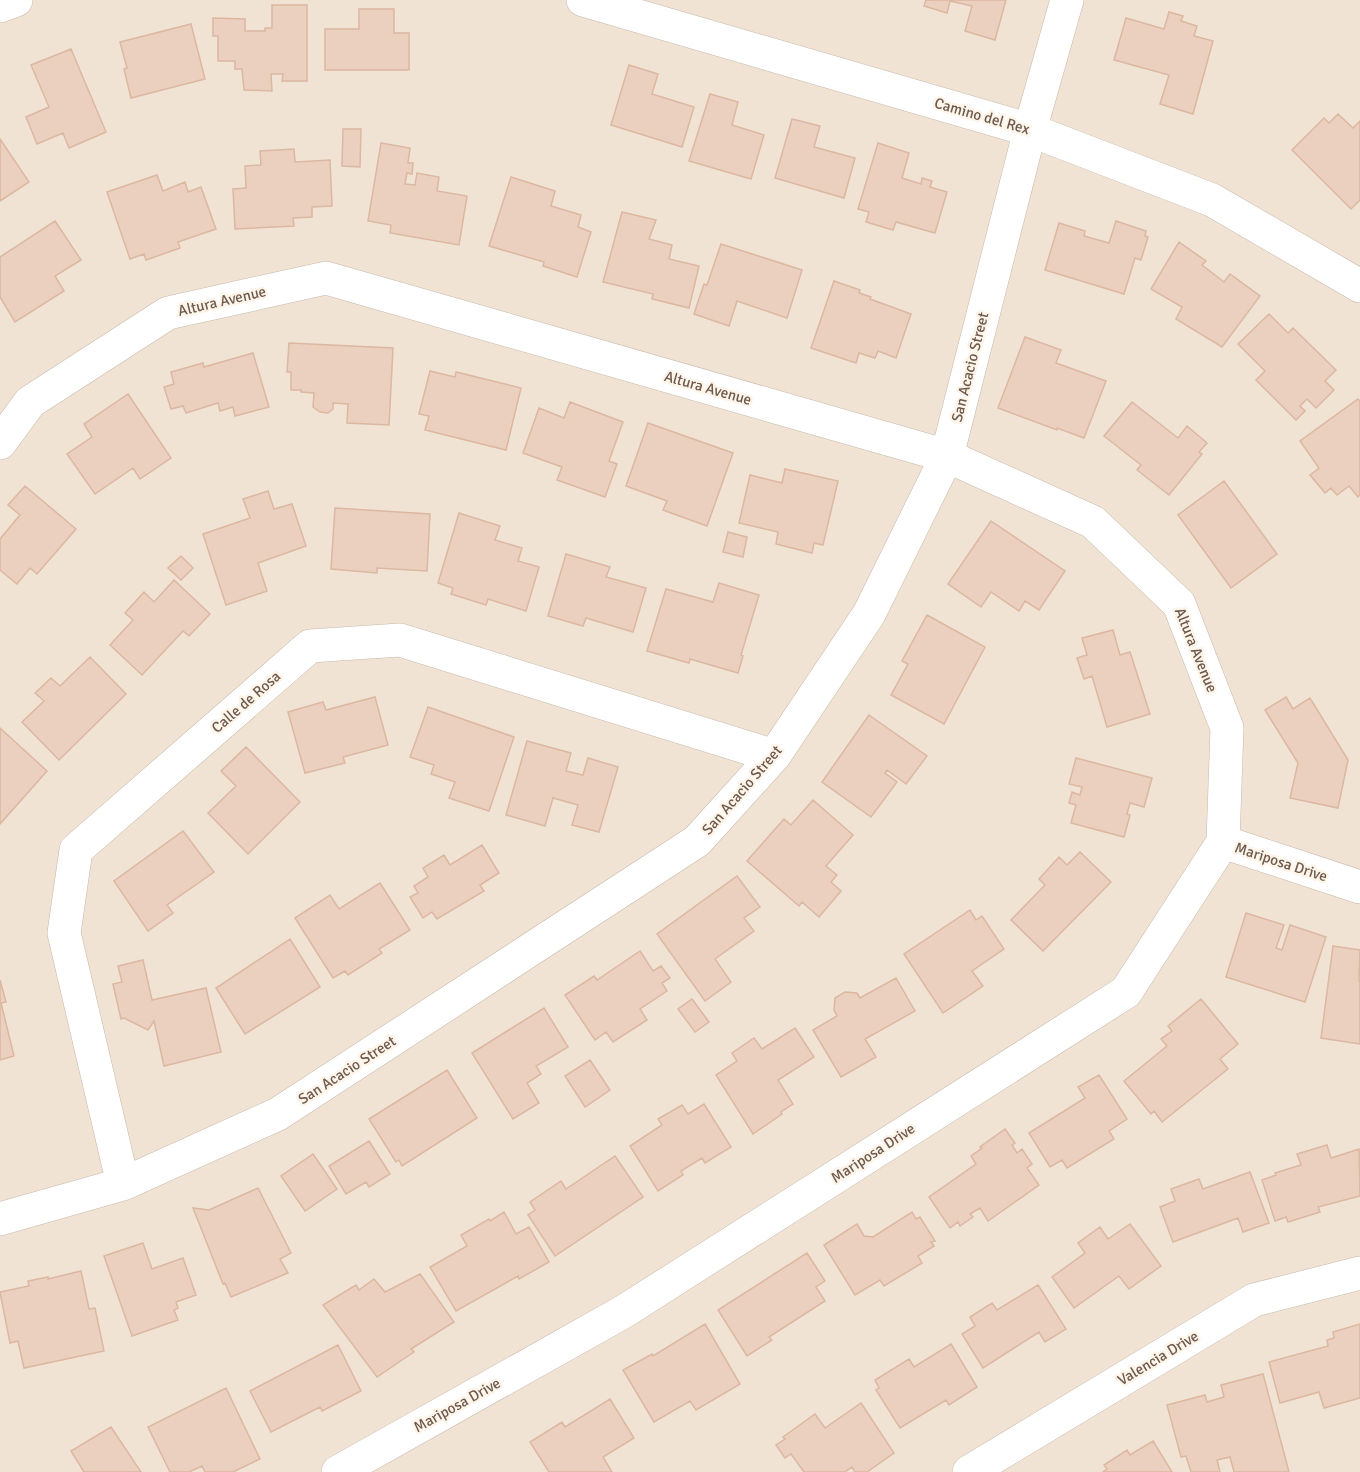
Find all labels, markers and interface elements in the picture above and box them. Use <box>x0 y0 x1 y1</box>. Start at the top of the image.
street label: Camino del Rex <box>932 94 1032 138</box>
street label: Altura Avenue <box>176 282 268 320</box>
street label: San Acacio Street <box>948 310 992 424</box>
street label: Altura Avenue <box>662 367 754 409</box>
street label: Altura Avenue <box>1171 605 1221 695</box>
street label: Calle de Rosa <box>208 667 284 737</box>
street label: San Acacio Street <box>698 742 786 838</box>
street label: Mariposa Drive <box>1232 839 1330 885</box>
street label: San Acacio Street <box>295 1032 399 1108</box>
street label: Mariposa Drive <box>828 1119 918 1187</box>
street label: Valencia Drive <box>1114 1327 1202 1389</box>
street label: Mariposa Drive <box>411 1374 503 1436</box>

